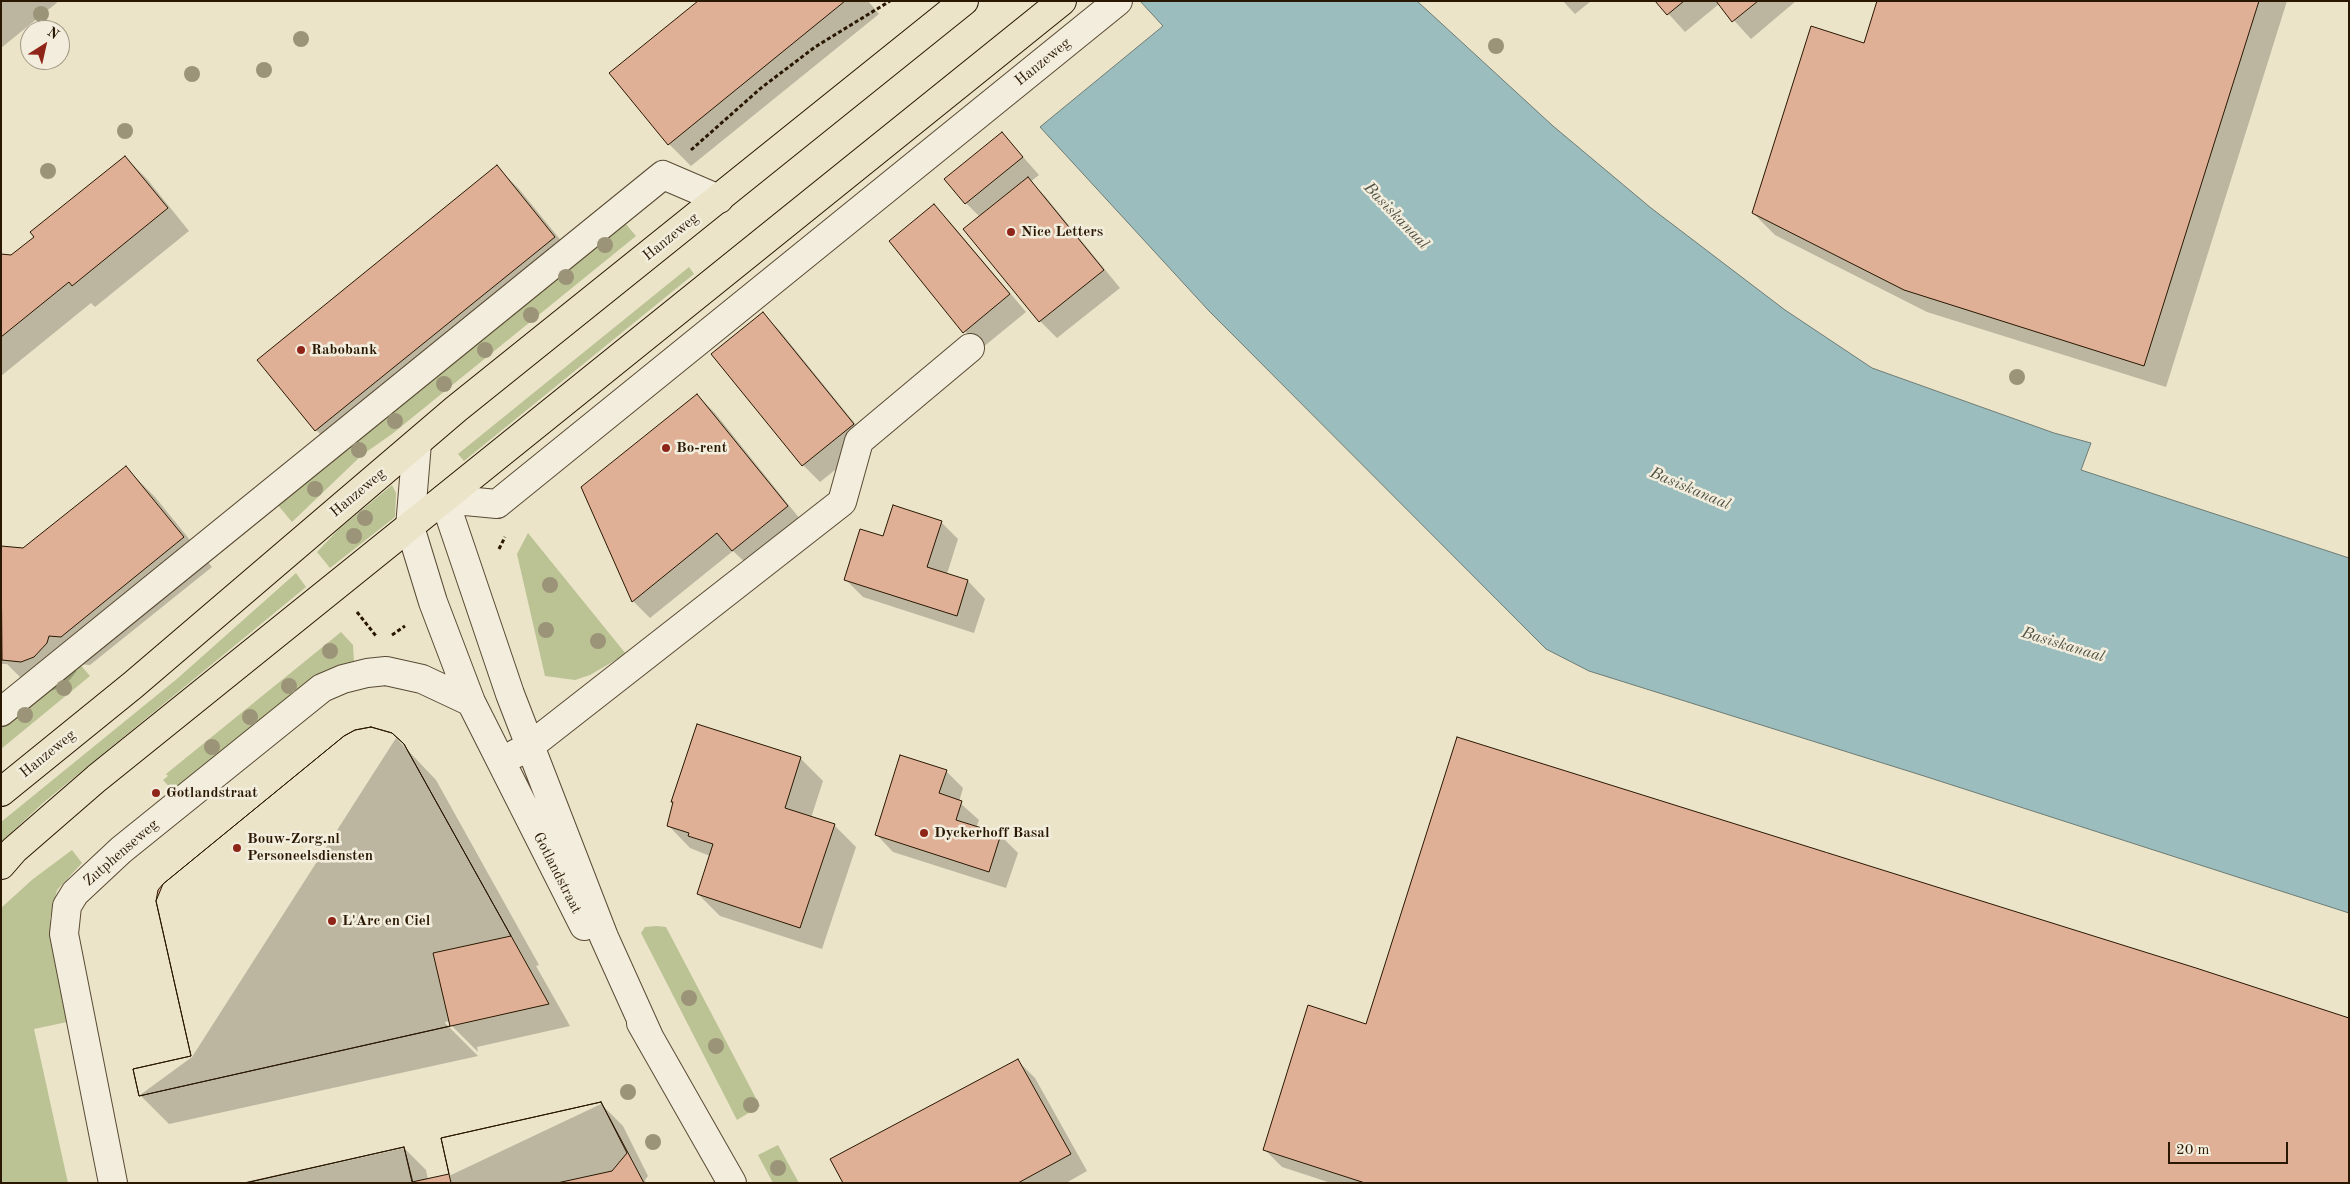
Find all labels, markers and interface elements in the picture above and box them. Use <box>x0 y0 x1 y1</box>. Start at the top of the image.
north arrow <box>20 20 70 70</box>
text: N <box>45 25 61 42</box>
street label: Hanzeweg <box>1011 34 1075 90</box>
water label: Basiskanaal <box>1359 178 1433 254</box>
street label: Hanzeweg <box>639 209 703 265</box>
place label: Nice Letters <box>1021 223 1103 241</box>
marker: Nice Letters <box>1005 226 1017 238</box>
place label: Rabobank <box>311 341 377 359</box>
marker: Rabobank <box>295 344 307 356</box>
place label: Bo-rent <box>676 439 727 457</box>
marker: Bo-rent <box>660 442 672 454</box>
water label: Basiskanaal <box>1647 463 1733 515</box>
street label: Hanzeweg <box>327 465 389 521</box>
water label: Basiskanaal <box>2019 623 2107 667</box>
street label: Hanzeweg <box>16 726 80 782</box>
place label: Gotlandstraat <box>166 784 258 802</box>
marker: Gotlandstraat <box>150 787 162 799</box>
street label: Zutphenseweg <box>80 816 162 890</box>
place label: Dyckerhoff Basal <box>934 824 1050 842</box>
marker: Dyckerhoff Basal <box>918 827 930 839</box>
street label: Gotlandstraat <box>529 829 585 917</box>
place label: Bouw-Zorg.nl Personeelsdiensten <box>247 830 373 865</box>
marker: Bouw-Zorg.nl Personeelsdiensten <box>231 842 243 854</box>
place label: L'Arc en Ciel <box>342 912 430 930</box>
marker: L'Arc en Ciel <box>326 915 338 927</box>
scale bar <box>2170 1132 2290 1164</box>
text: 20 m <box>2176 1143 2210 1158</box>

